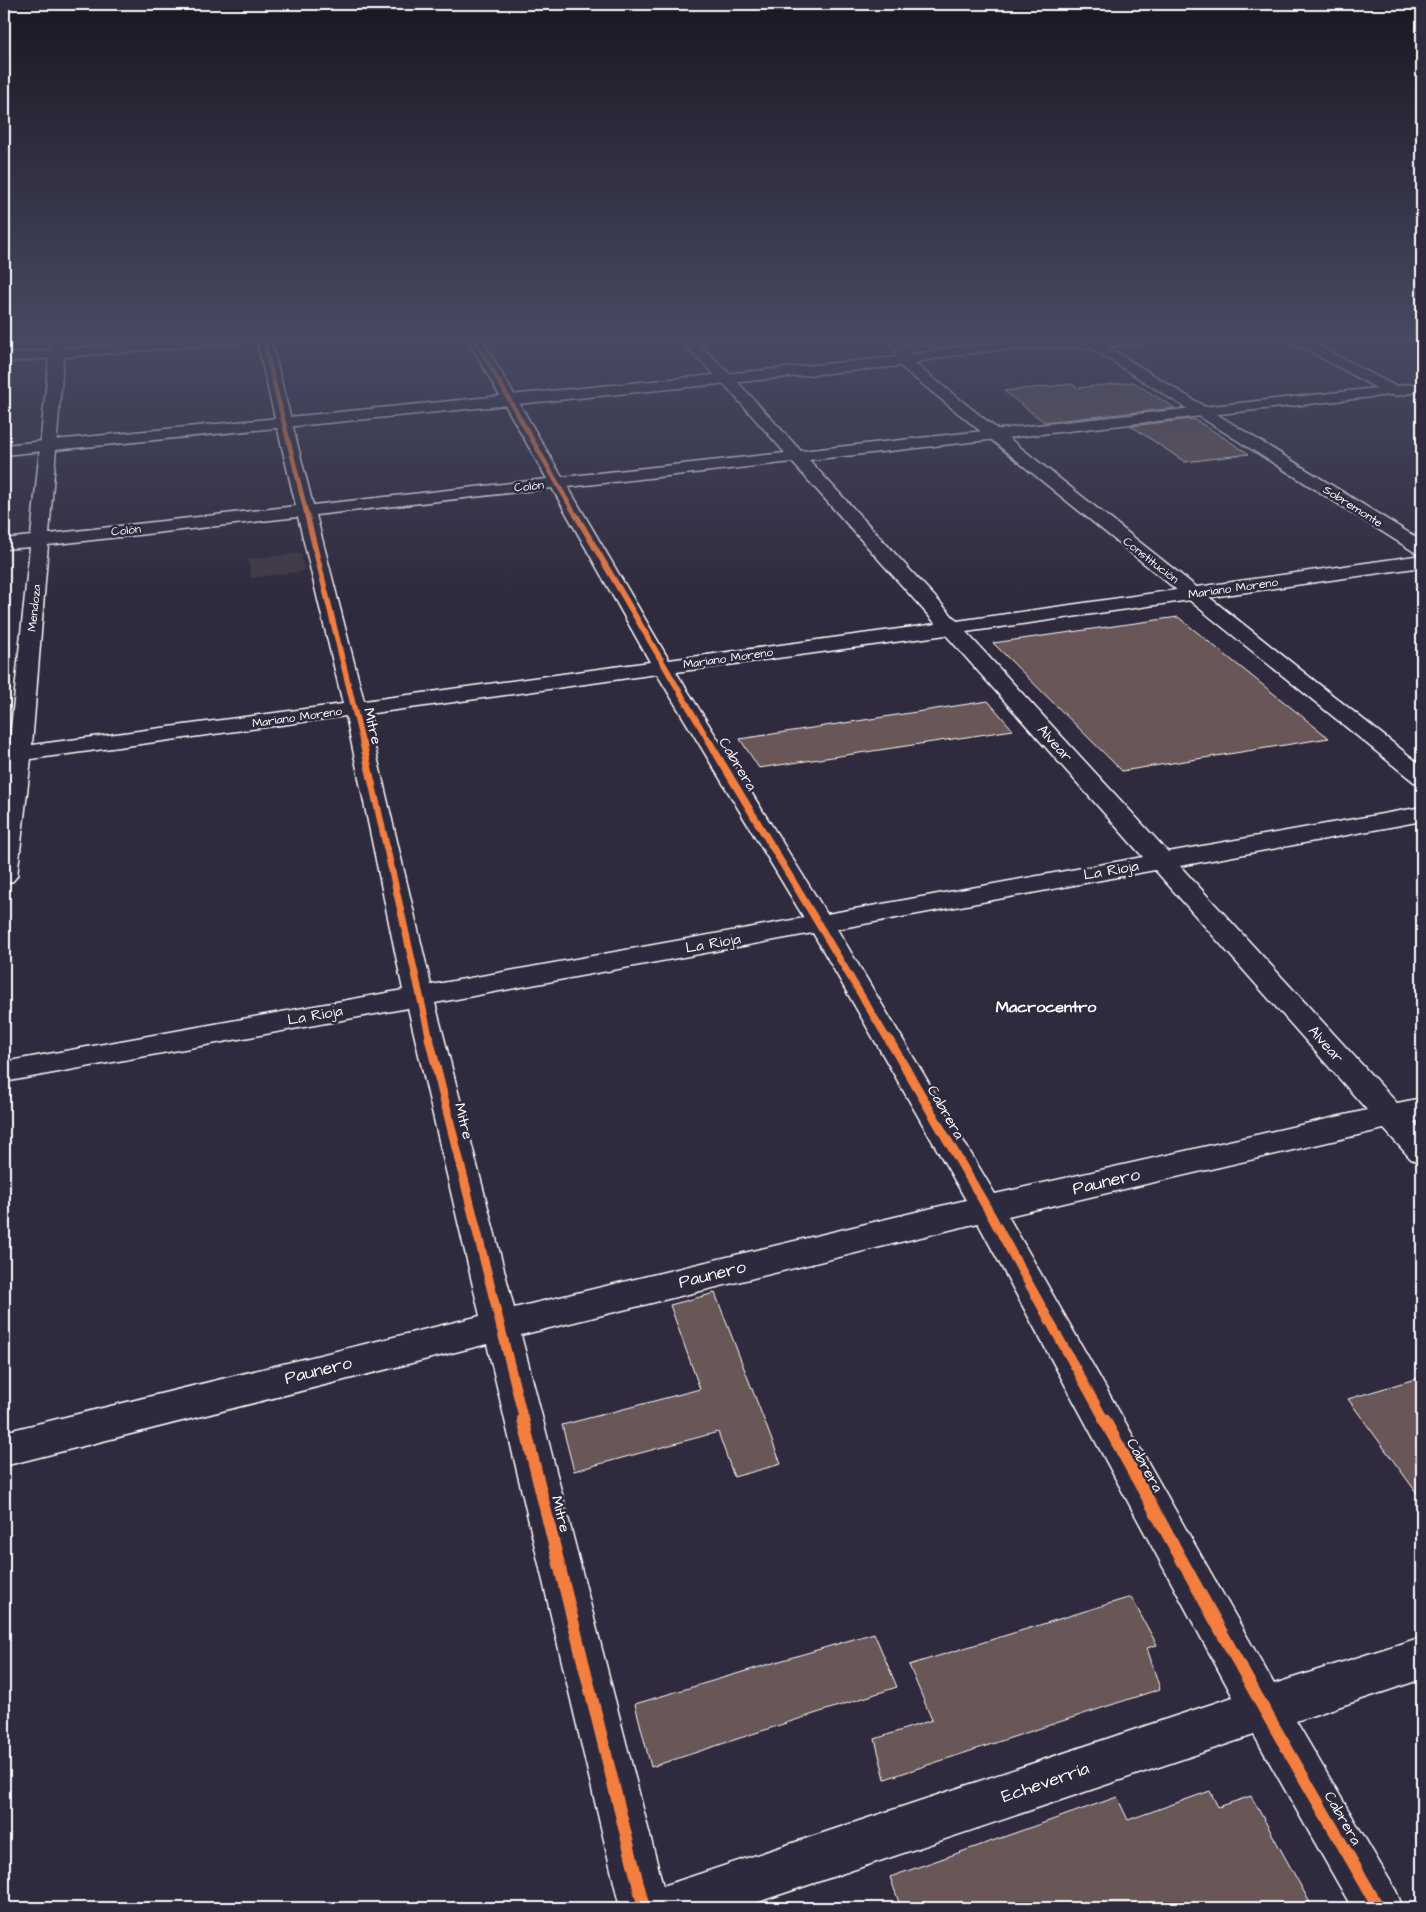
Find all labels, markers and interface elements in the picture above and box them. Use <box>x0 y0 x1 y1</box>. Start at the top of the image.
street label: Colón <box>513 476 545 497</box>
street label: Sobremonte <box>1320 481 1386 532</box>
street label: Colón <box>110 520 142 541</box>
street label: Constitución <box>1119 533 1182 588</box>
street label: Mariano Moreno <box>1187 574 1279 603</box>
street label: Mendoza <box>24 584 45 632</box>
street label: Mariano Moreno <box>682 644 774 673</box>
street label: Mariano Moreno <box>251 703 343 732</box>
street label: Mitre <box>358 706 387 747</box>
street label: Alvear <box>1032 720 1077 767</box>
street label: Cabrera <box>713 734 762 795</box>
street label: La Rioja <box>1082 855 1141 886</box>
street label: La Rioja <box>684 928 743 959</box>
district label: Macrocentro <box>996 996 1097 1018</box>
street label: La Rioja <box>286 1000 345 1031</box>
street label: Alvear <box>1303 1021 1348 1068</box>
street label: Cabrera <box>922 1081 970 1143</box>
street label: Mitre <box>449 1101 478 1142</box>
street label: Paunero <box>1070 1162 1142 1201</box>
street label: Paunero <box>676 1254 748 1295</box>
street label: Paunero <box>282 1350 354 1391</box>
street label: Cabrera <box>1121 1434 1168 1496</box>
street label: Mitre <box>546 1494 575 1535</box>
street label: Echeverría <box>998 1756 1092 1809</box>
street label: Cabrera <box>1319 1787 1367 1849</box>

